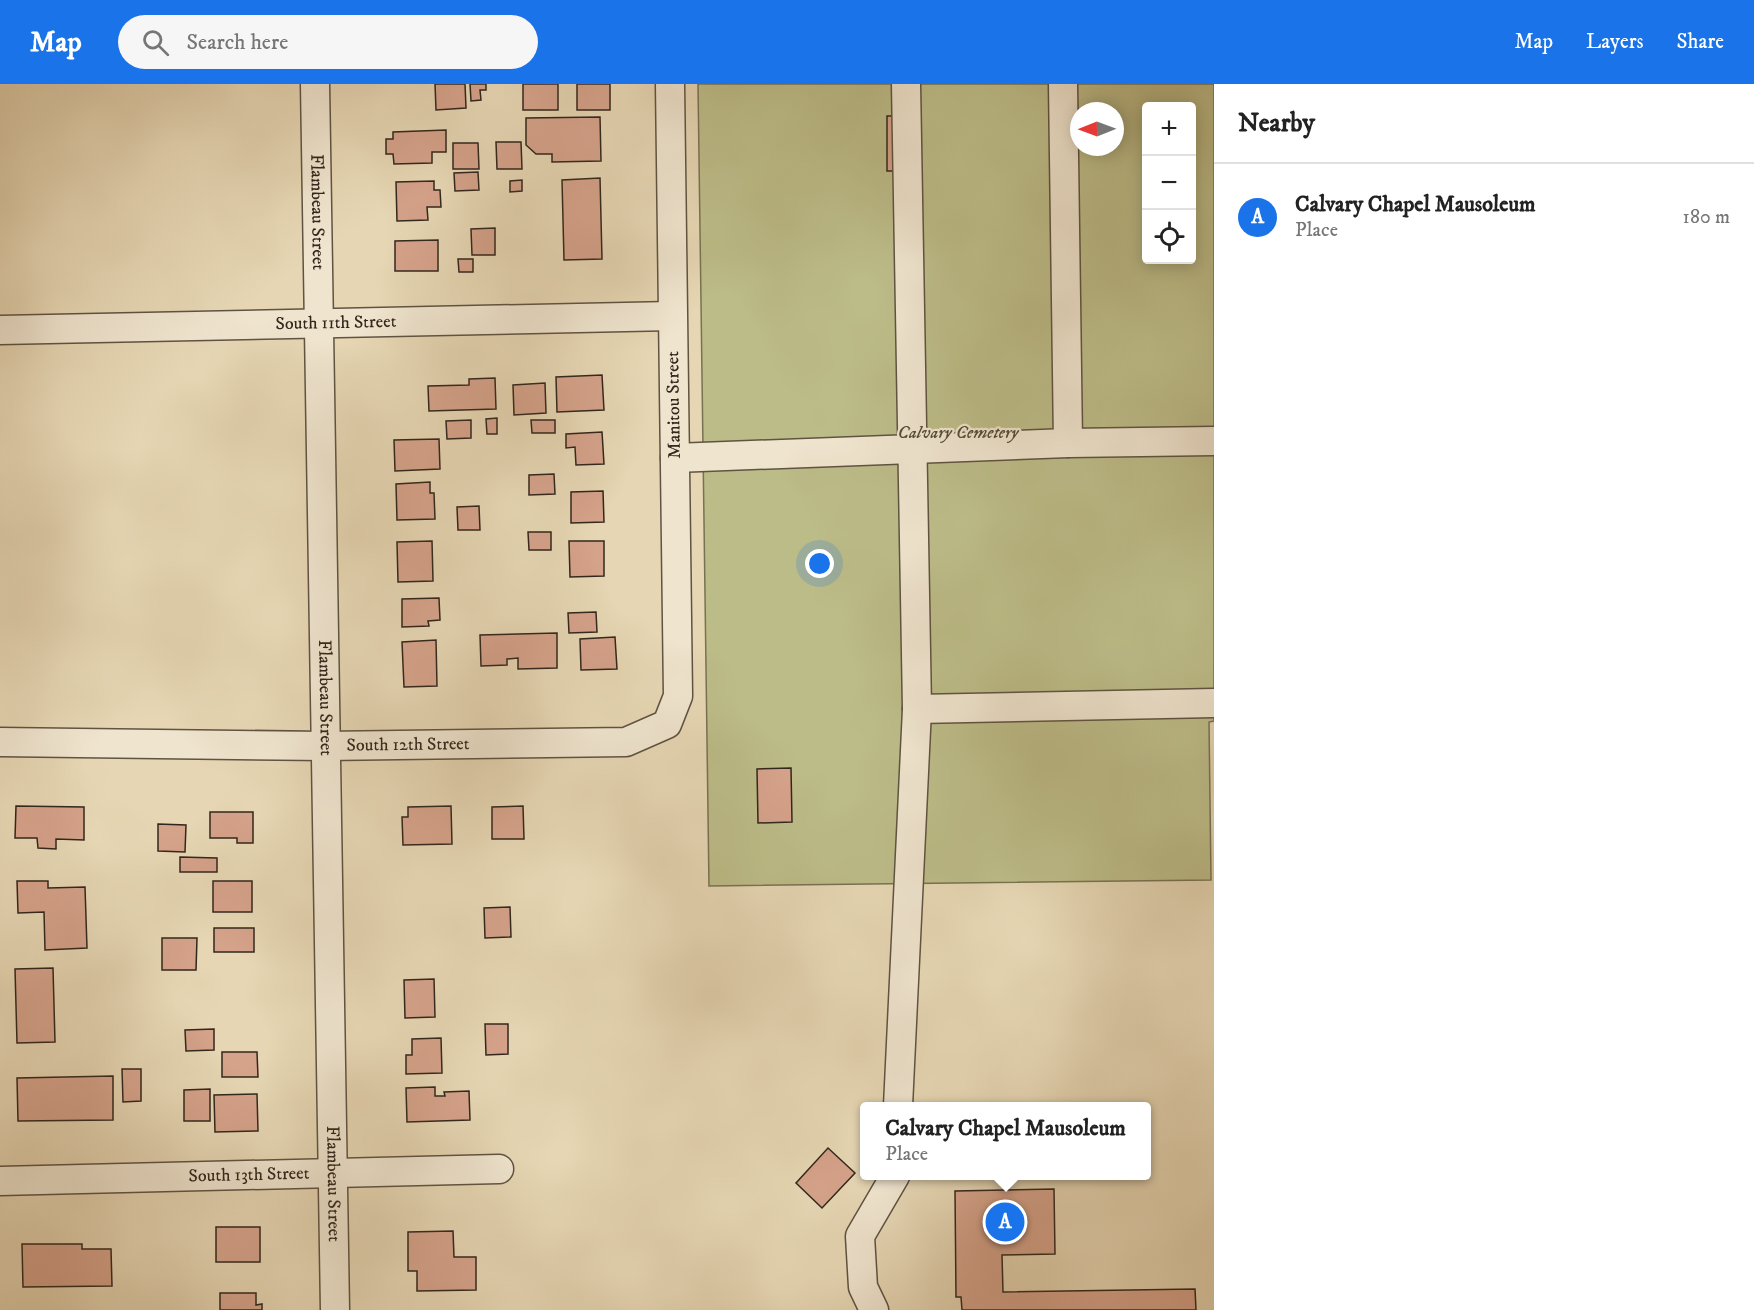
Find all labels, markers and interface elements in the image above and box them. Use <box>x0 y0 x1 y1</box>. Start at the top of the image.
search box <box>118 15 538 69</box>
text: Map <box>30 25 82 60</box>
icon: search <box>139 26 172 59</box>
text: Search here <box>187 29 288 56</box>
text: Map <box>1514 29 1553 55</box>
text: Layers <box>1586 29 1644 55</box>
text: Share <box>1677 29 1724 55</box>
north arrow <box>1070 102 1124 156</box>
map controls <box>1142 102 1196 264</box>
button: + <box>1142 102 1196 156</box>
text: Nearby <box>1238 107 1315 140</box>
street label: Flambeau Street <box>305 154 329 271</box>
button: − <box>1142 156 1196 210</box>
text: Calvary Chapel Mausoleum <box>1295 191 1536 218</box>
text: A <box>1251 205 1264 230</box>
text: 180 m <box>1683 205 1730 230</box>
button: locate <box>1142 210 1196 264</box>
text: Place <box>1295 218 1338 243</box>
street label: South 11th Street <box>275 311 397 335</box>
street label: Manitou Street <box>662 351 686 459</box>
park label: Calvary Cemetery <box>898 422 1019 444</box>
your location <box>805 549 834 578</box>
street label: Flambeau Street <box>313 640 337 756</box>
street label: South 12th Street <box>346 733 470 757</box>
popup <box>860 1102 1151 1180</box>
text: Calvary Chapel Mausoleum <box>885 1115 1126 1142</box>
street label: Flambeau Street <box>321 1126 345 1242</box>
text: Place <box>885 1142 928 1167</box>
street label: South 13th Street <box>188 1163 310 1187</box>
pin: A <box>986 1200 1024 1244</box>

